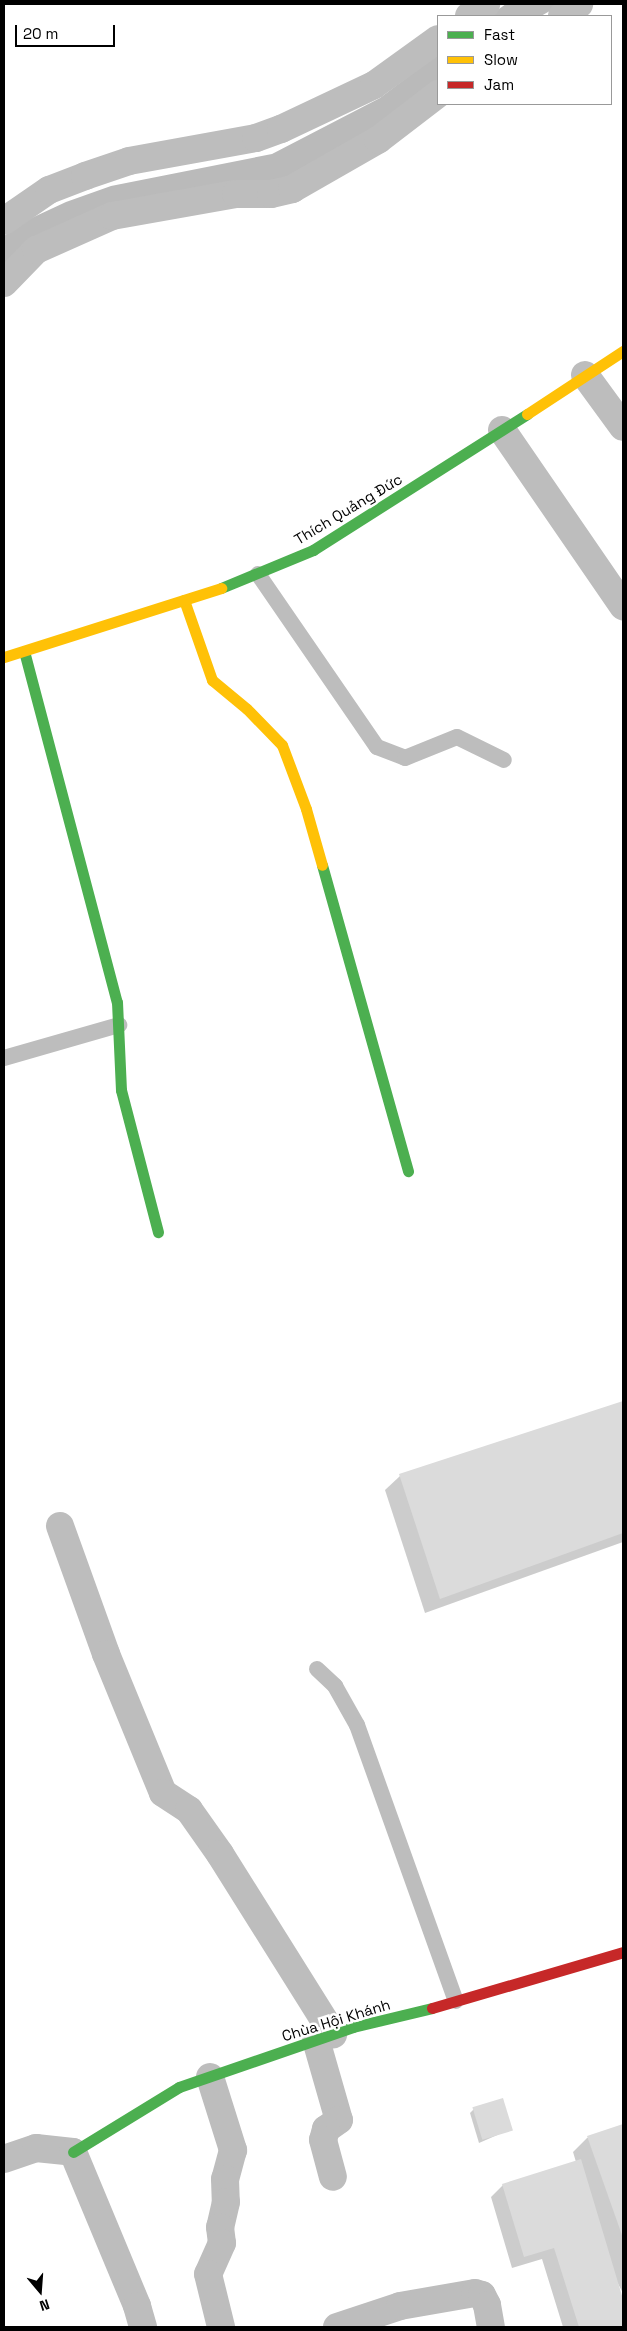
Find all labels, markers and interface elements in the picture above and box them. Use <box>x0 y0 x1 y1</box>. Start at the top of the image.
scale bar <box>18 15 118 47</box>
legend <box>437 15 612 105</box>
text: 20 m <box>23 24 58 43</box>
text: Fast <box>484 25 515 44</box>
text: Slow <box>484 50 518 69</box>
text: Jam <box>484 75 514 94</box>
street label: Thích Quảng Đức <box>291 470 405 548</box>
street label: Chùa Hội Khánh <box>280 1995 392 2045</box>
north arrow <box>15 2266 65 2316</box>
text: N <box>37 2295 52 2315</box>

